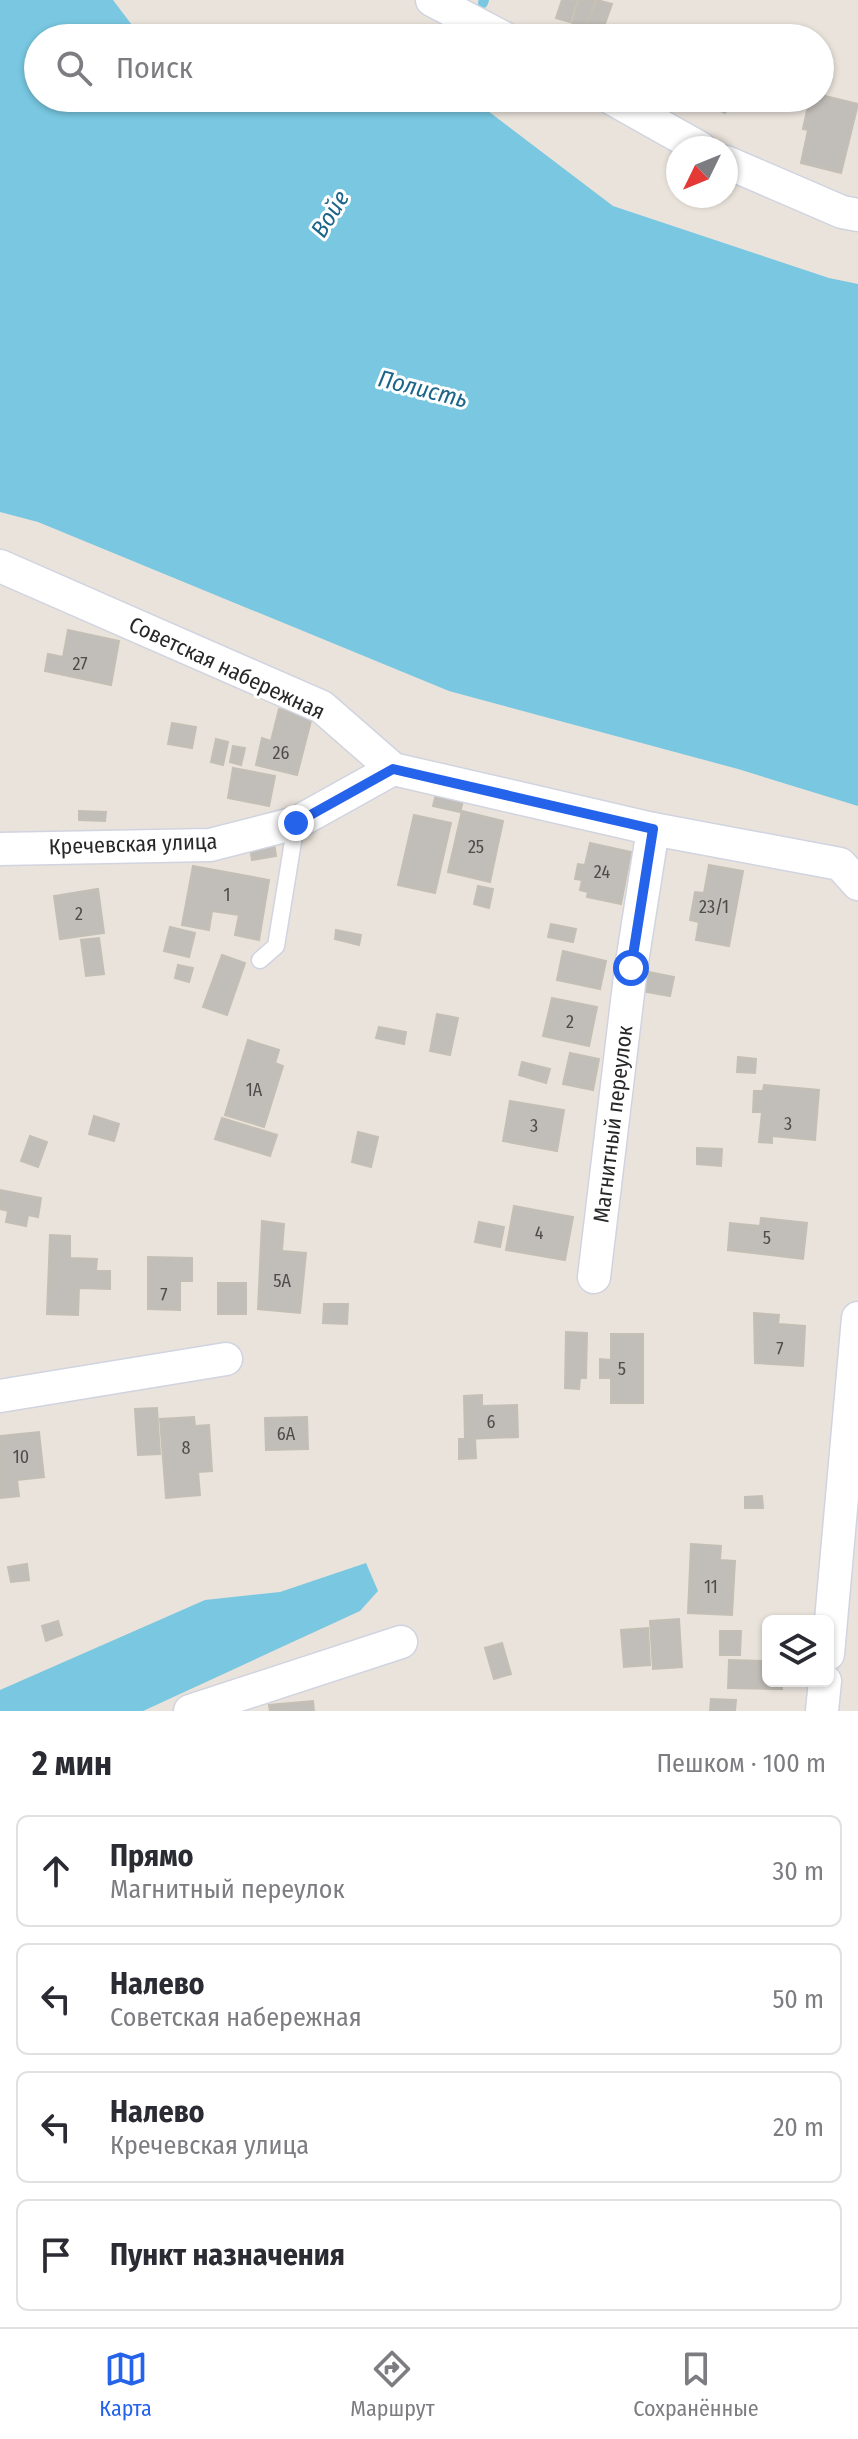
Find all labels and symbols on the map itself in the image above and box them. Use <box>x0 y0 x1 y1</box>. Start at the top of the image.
north arrow <box>666 136 738 208</box>
water label: Войе <box>305 186 355 242</box>
water label: Полисть <box>375 364 471 414</box>
street label: Советская набережная <box>125 611 329 725</box>
house number: 27 <box>72 653 88 675</box>
house number: 26 <box>273 742 290 764</box>
route end <box>278 805 314 841</box>
street label: Кречевская улица <box>48 828 218 860</box>
house number: 25 <box>468 836 484 858</box>
house number: 24 <box>594 861 610 883</box>
house number: 1 <box>223 884 231 906</box>
house number: 23/1 <box>699 896 729 918</box>
house number: 2 <box>75 903 83 925</box>
route start <box>613 950 649 986</box>
house number: 2 <box>566 1011 574 1033</box>
street label: Магнитный переулок <box>588 1023 639 1224</box>
house number: 1А <box>246 1079 263 1101</box>
house number: 3 <box>784 1113 792 1135</box>
house number: 3 <box>530 1115 538 1137</box>
house number: 4 <box>535 1222 544 1244</box>
house number: 5 <box>763 1227 771 1249</box>
house number: 5А <box>273 1270 291 1292</box>
house number: 7 <box>160 1284 168 1306</box>
house number: 7 <box>776 1338 784 1360</box>
house number: 5 <box>618 1358 626 1380</box>
house number: 6 <box>487 1411 496 1433</box>
house number: 6А <box>277 1423 296 1445</box>
house number: 8 <box>182 1437 191 1459</box>
house number: 10 <box>13 1446 29 1468</box>
house number: 11 <box>704 1576 718 1598</box>

